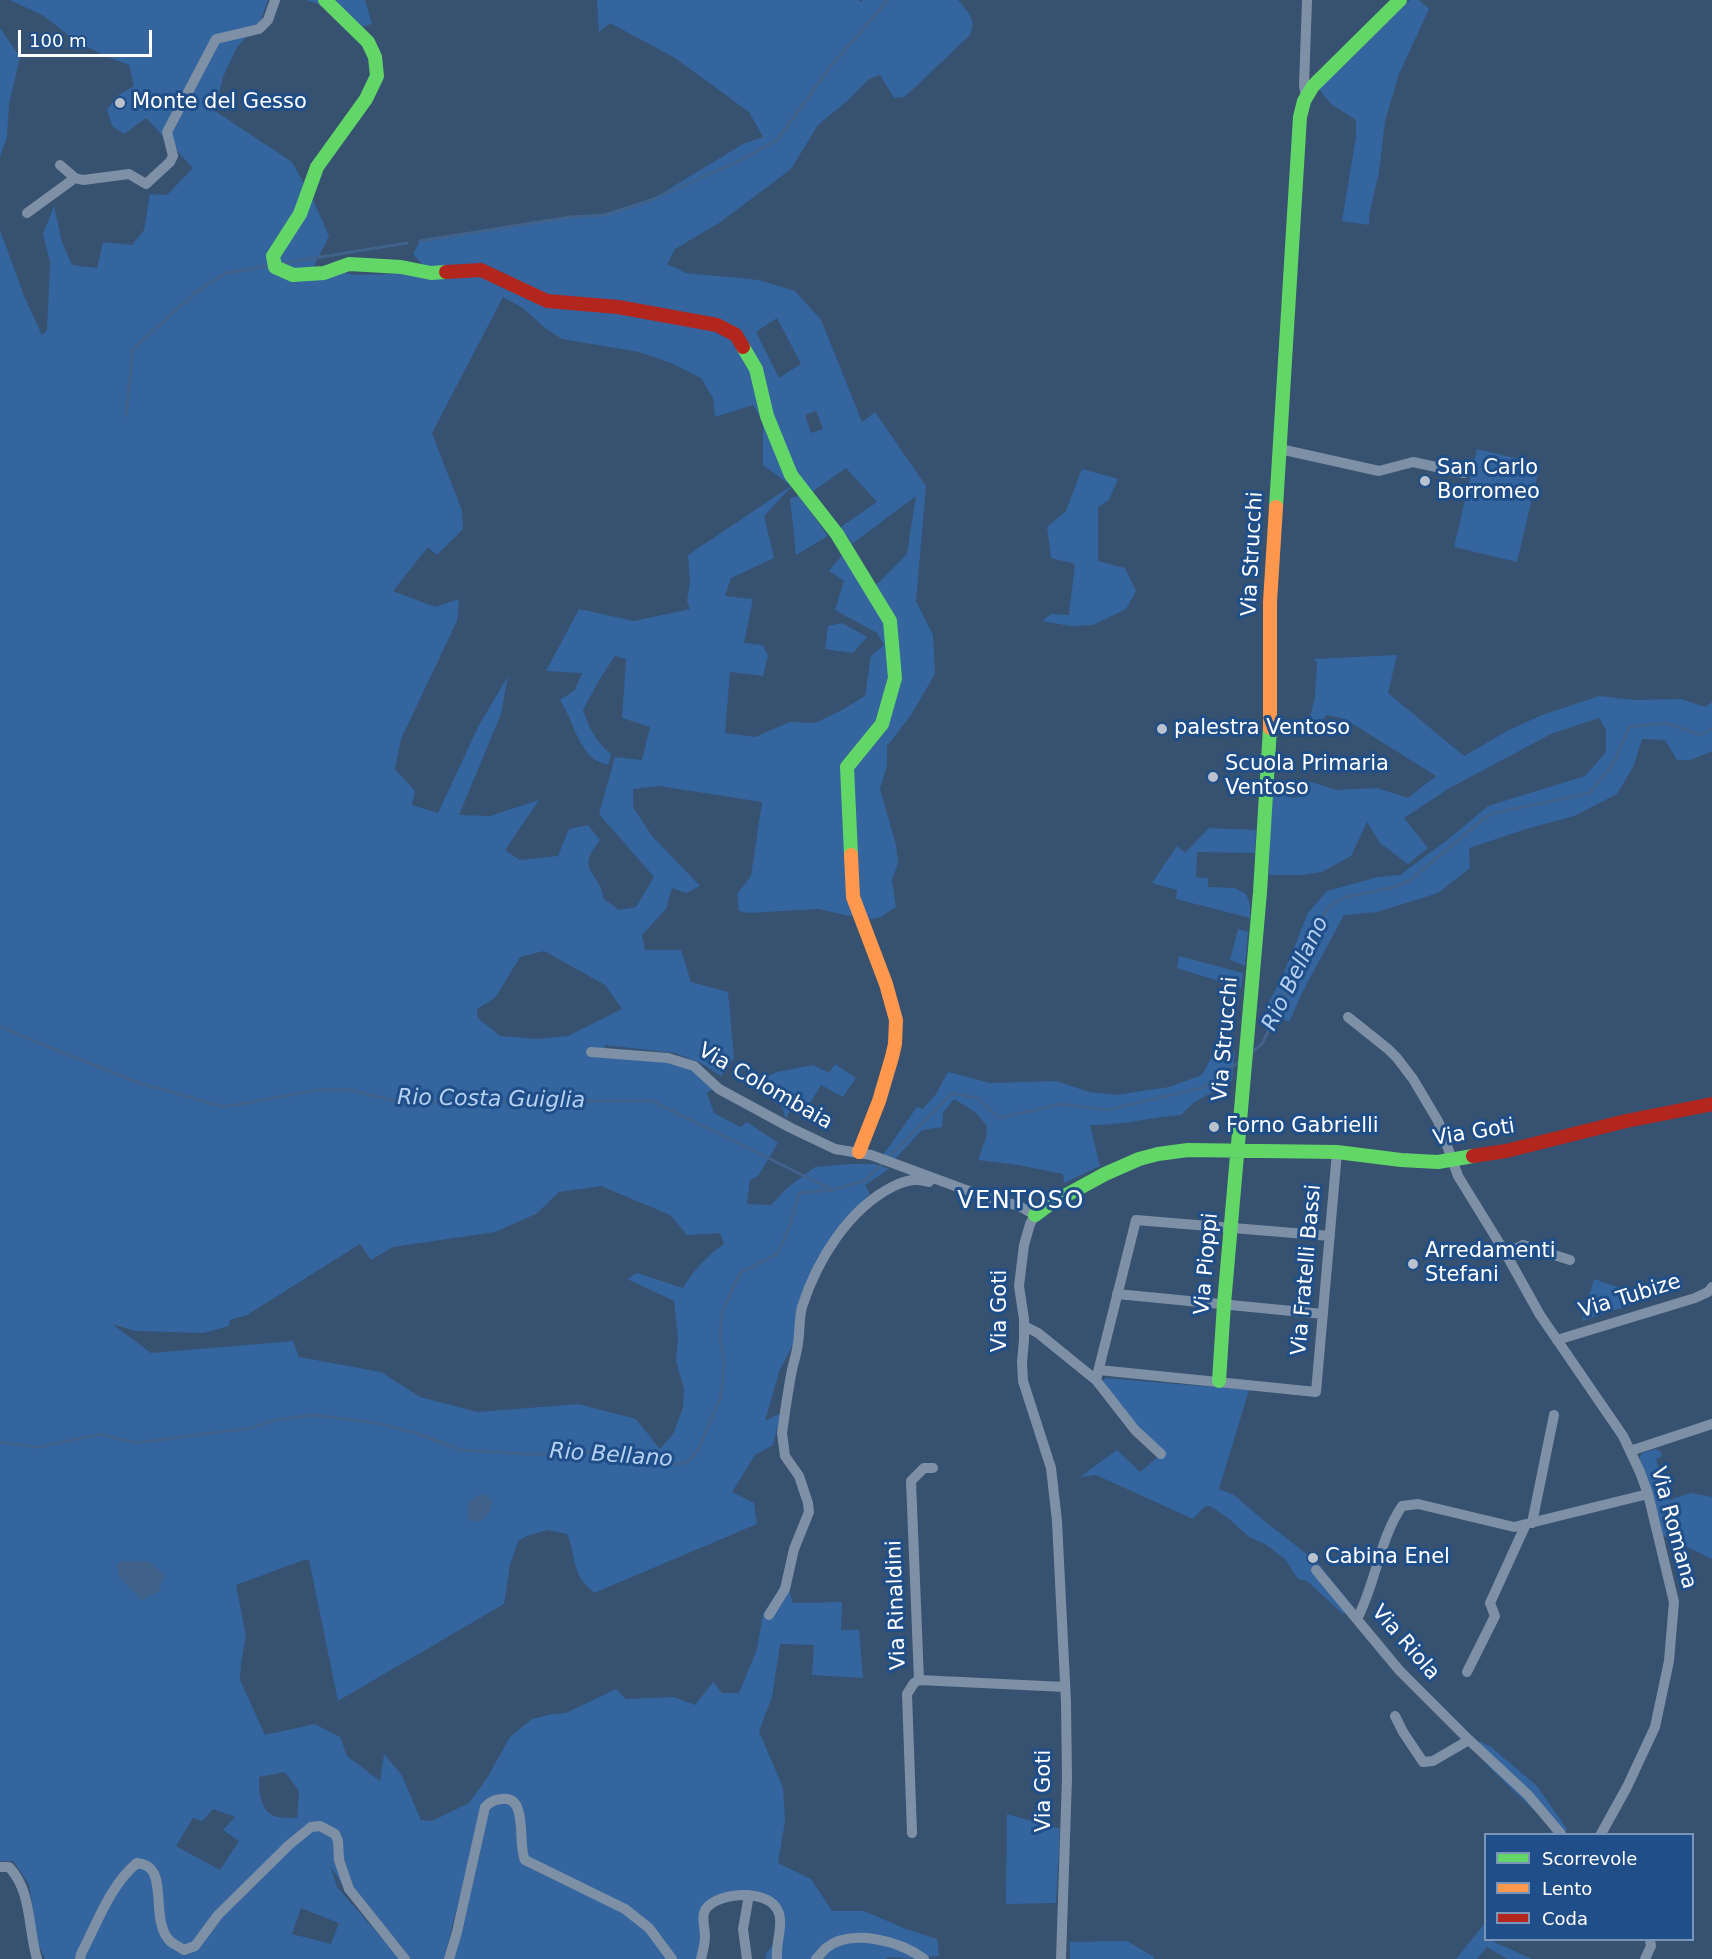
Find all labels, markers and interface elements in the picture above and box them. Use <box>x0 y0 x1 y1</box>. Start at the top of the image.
scale bar <box>21 18 154 56</box>
text: 100 m <box>29 30 87 51</box>
place label: Monte del Gesso <box>132 90 307 116</box>
marker: Monte del Gesso <box>113 96 127 110</box>
place label: San Carlo Borromeo <box>1437 456 1540 506</box>
marker: San Carlo Borromeo <box>1418 474 1432 488</box>
street label: Via Strucchi <box>1237 491 1269 617</box>
place label: palestra Ventoso <box>1174 716 1350 742</box>
marker: palestra Ventoso <box>1155 722 1169 736</box>
place label: Scuola Primaria Ventoso <box>1225 752 1389 802</box>
marker: Scuola Primaria Ventoso <box>1206 770 1220 784</box>
water label: Rio Bellano <box>1257 913 1335 1035</box>
street label: Via Strucchi <box>1208 976 1244 1102</box>
street label: Via Colombaia <box>693 1038 837 1136</box>
water label: Rio Costa Guiglia <box>397 1085 585 1115</box>
place label: Forno Gabrielli <box>1226 1114 1379 1140</box>
street label: Via Goti <box>1431 1114 1517 1152</box>
marker: Forno Gabrielli <box>1207 1120 1221 1134</box>
street label: Via Fratelli Bassi <box>1287 1183 1327 1357</box>
district label: VENTOSO <box>957 1188 1085 1216</box>
street label: Via Pioppi <box>1190 1212 1224 1316</box>
place label: Arredamenti Stefani <box>1425 1239 1556 1289</box>
marker: Arredamenti Stefani <box>1406 1257 1420 1271</box>
street label: Via Goti <box>988 1270 1014 1352</box>
street label: Via Tubize <box>1576 1270 1684 1324</box>
water label: Rio Bellano <box>548 1439 674 1473</box>
street label: Via Romana <box>1645 1464 1701 1592</box>
street label: Via Rinaldini <box>882 1540 912 1670</box>
place label: Cabina Enel <box>1325 1545 1450 1571</box>
marker: Cabina Enel <box>1306 1551 1320 1565</box>
street label: Via Riola <box>1366 1600 1444 1686</box>
street label: Via Goti <box>1032 1750 1058 1832</box>
legend <box>1484 1833 1694 1941</box>
text: Scorrevole <box>1542 1848 1637 1869</box>
text: Lento <box>1542 1878 1592 1899</box>
text: Coda <box>1542 1908 1588 1929</box>

